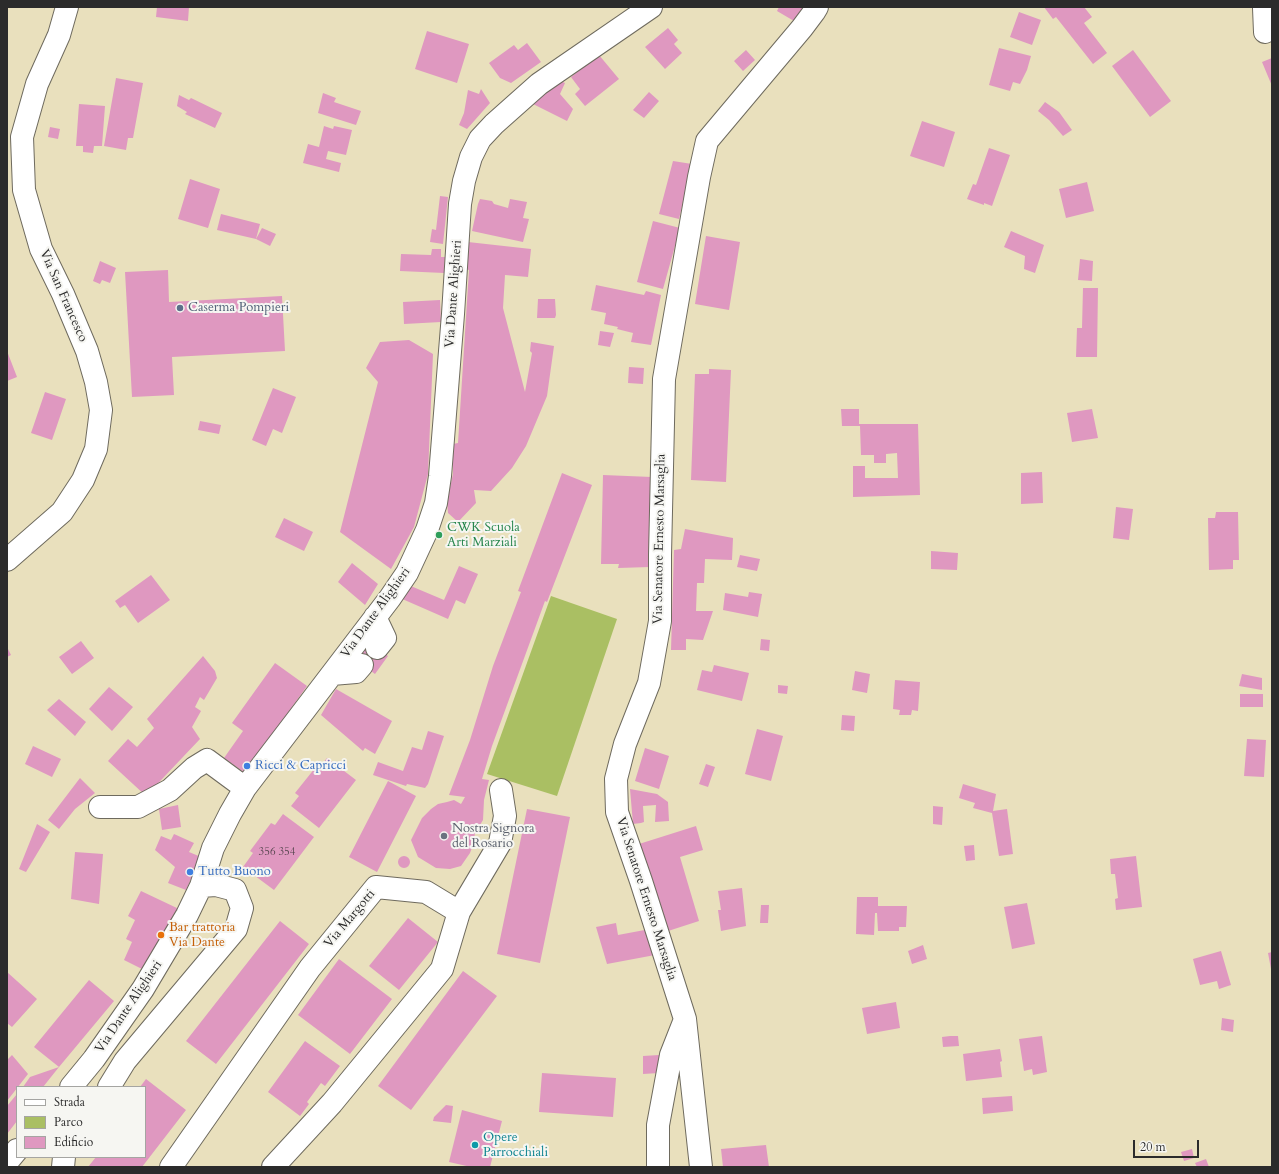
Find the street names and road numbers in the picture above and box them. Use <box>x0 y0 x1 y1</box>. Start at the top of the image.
street label: Via Dante Alighieri <box>442 240 466 348</box>
street label: Via San Francesco <box>36 247 90 345</box>
street label: Via Senatore Ernesto Marsaglia <box>651 454 669 624</box>
street label: Via Dante Alighieri <box>338 565 414 661</box>
street label: Via Senatore Ernesto Marsaglia <box>612 816 680 982</box>
street label: Via Margotti <box>321 887 379 951</box>
street label: Via Dante Alighieri <box>92 958 166 1056</box>

